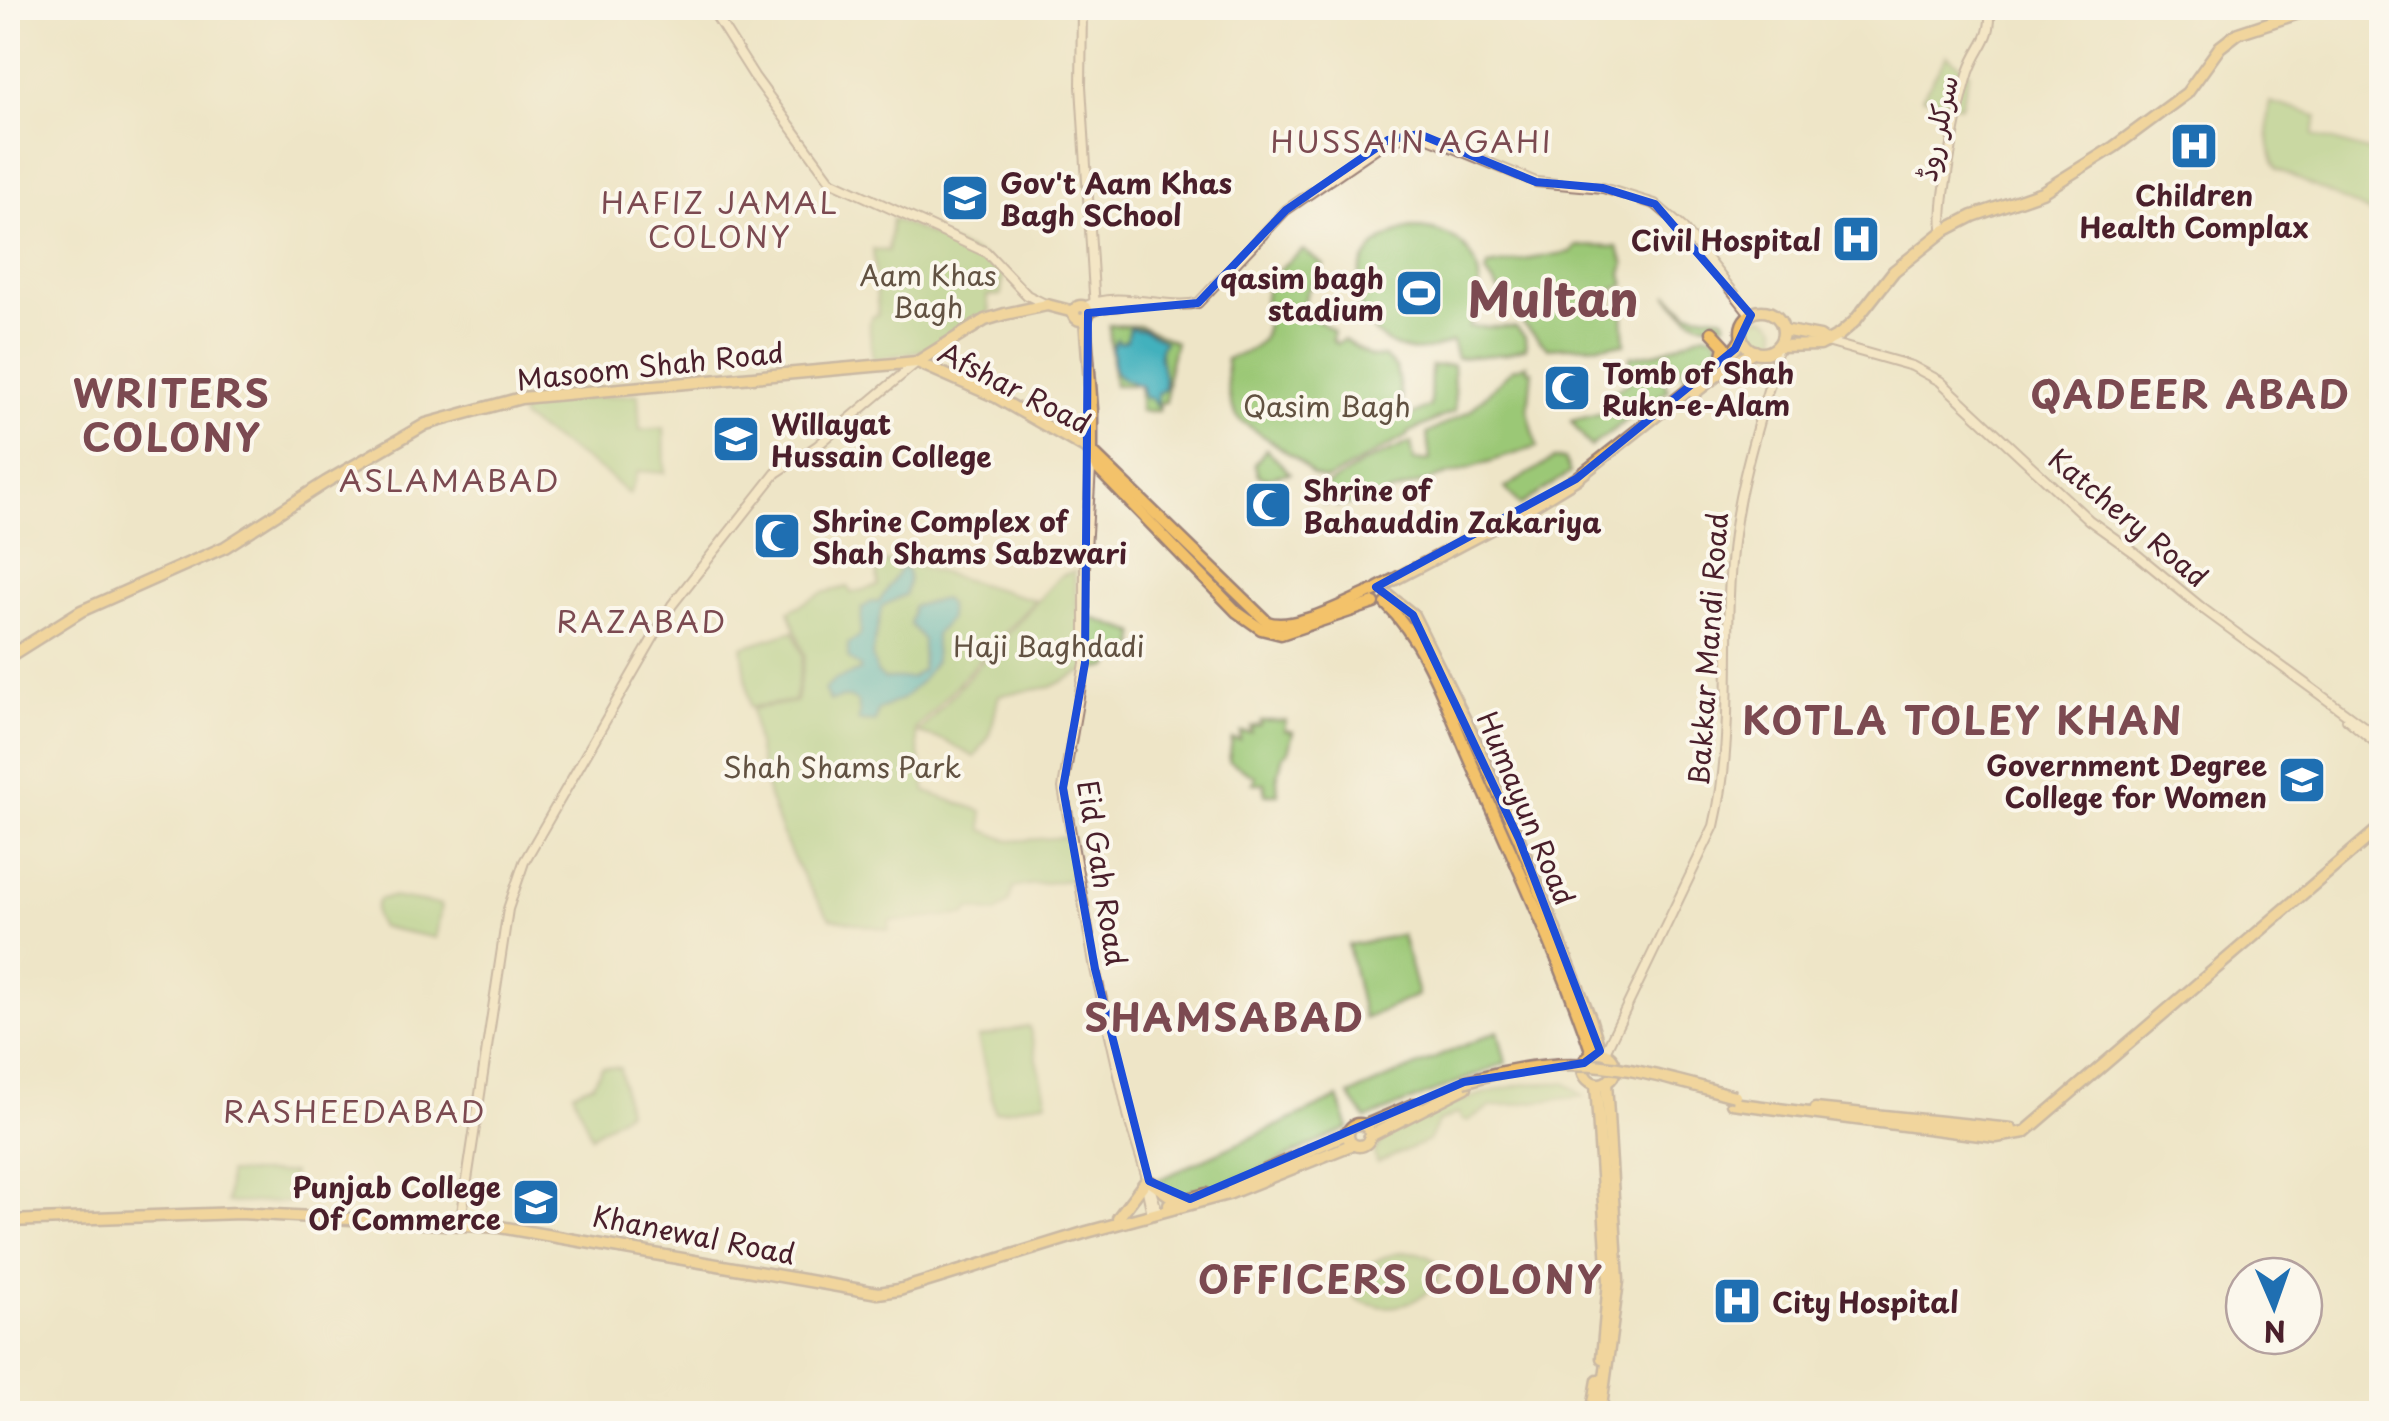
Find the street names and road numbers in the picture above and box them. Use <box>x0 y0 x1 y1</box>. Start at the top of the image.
street label: سرکلر روڈ <box>1904 71 1968 185</box>
street label: Masoom Shah Road <box>515 330 785 400</box>
street label: Afshar Road <box>931 330 1099 444</box>
street label: Katchery Road <box>2040 437 2218 597</box>
street label: Bakkar Mandi Road <box>1676 511 1738 787</box>
street label: Humayun Road <box>1467 704 1587 912</box>
street label: Eid Gah Road <box>1067 777 1139 969</box>
street label: Khanewal Road <box>589 1193 799 1275</box>

